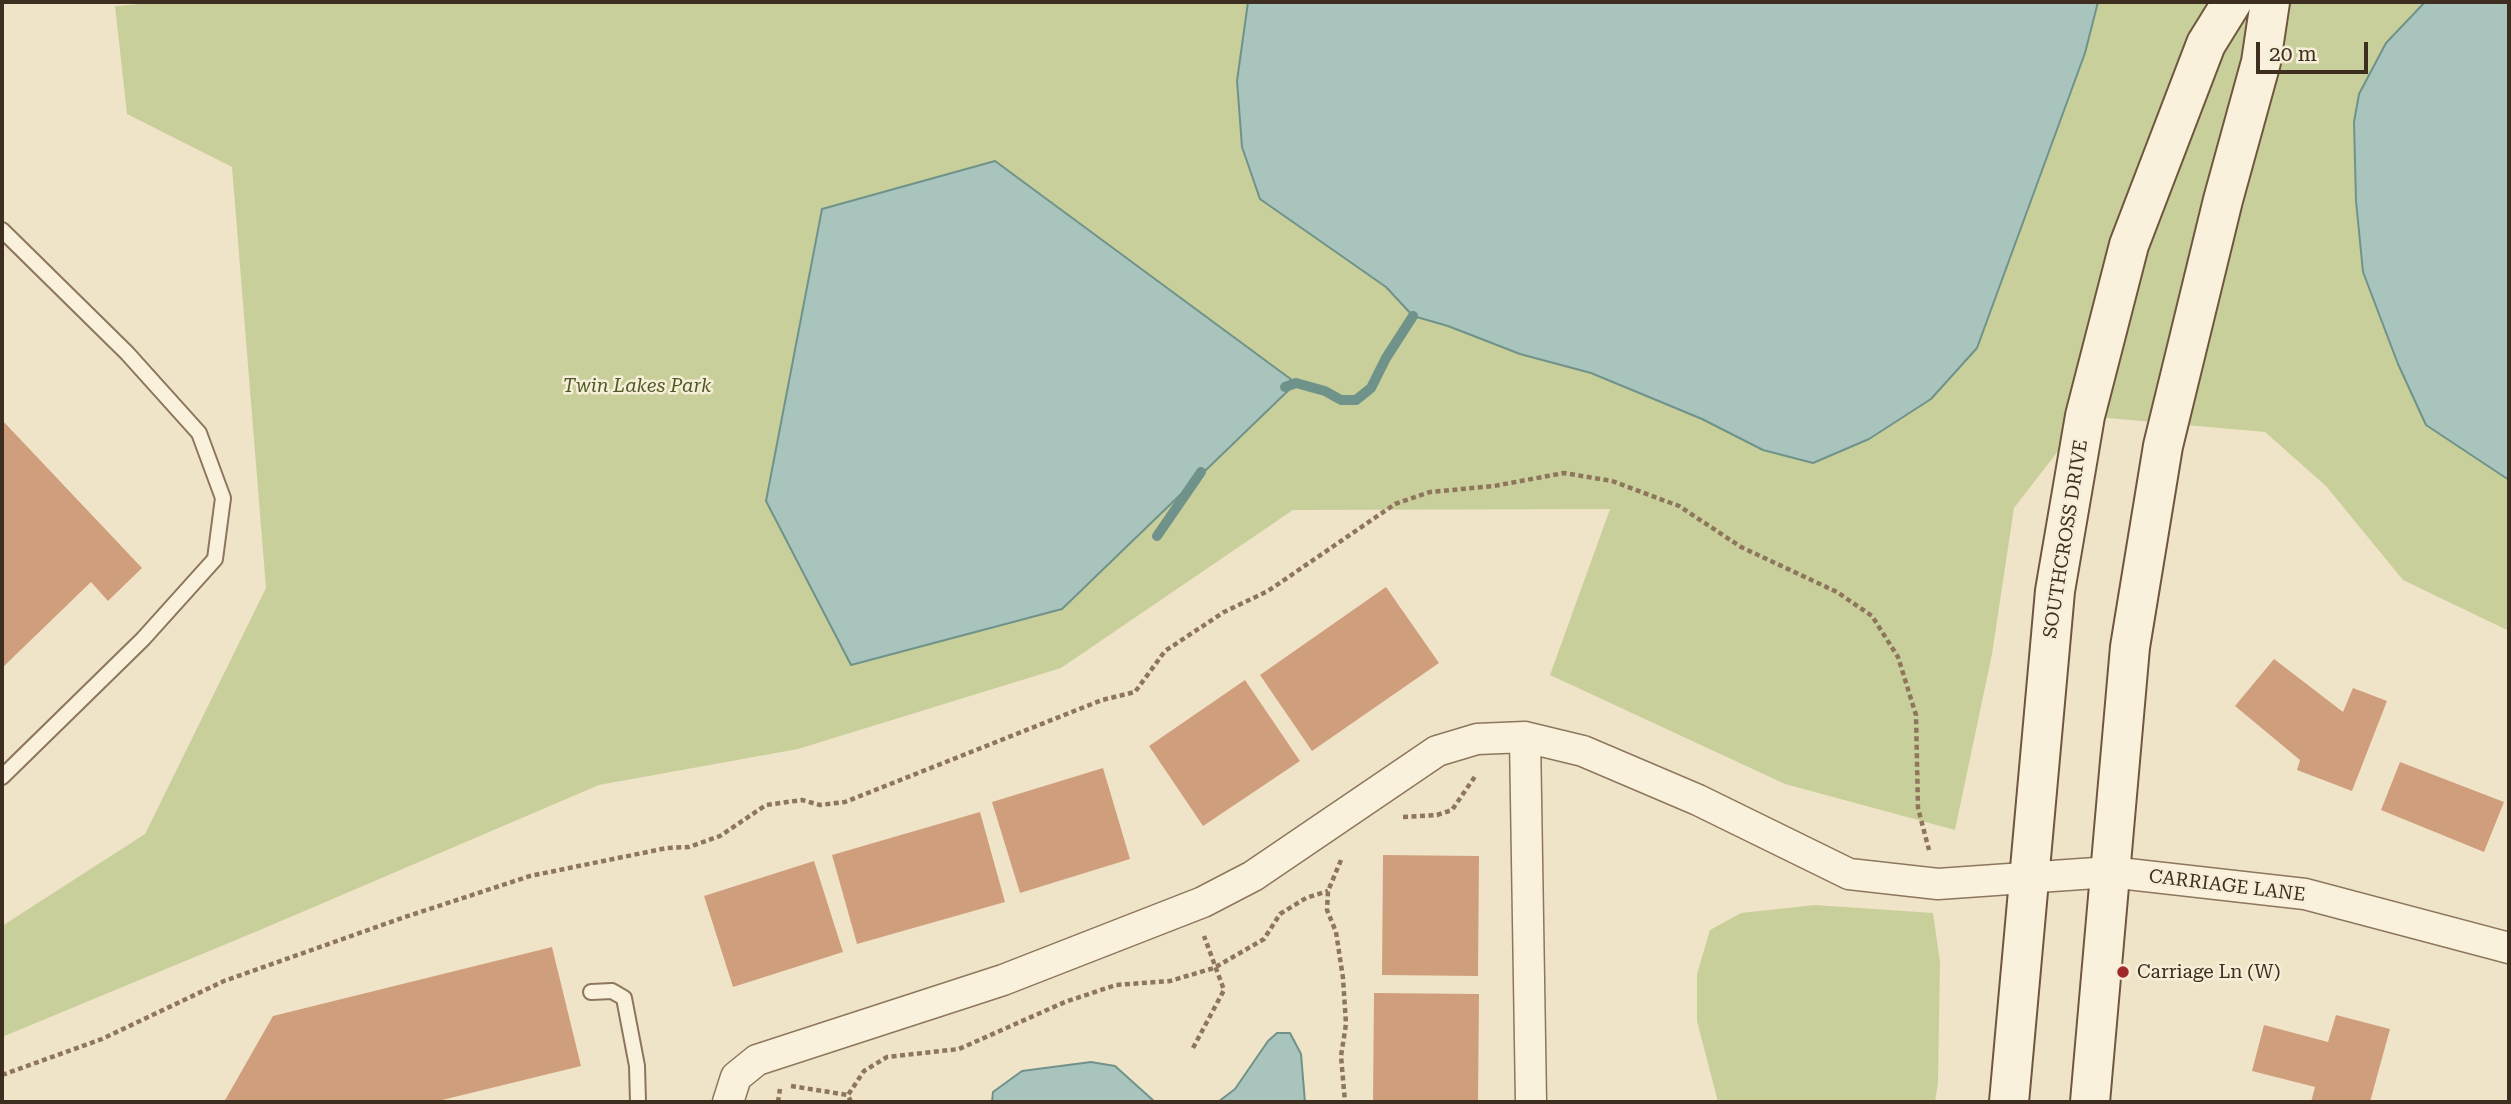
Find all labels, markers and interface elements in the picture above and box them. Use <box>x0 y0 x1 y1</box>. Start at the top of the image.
scale bar <box>2259 28 2371 72</box>
text: 20 m <box>2269 42 2317 66</box>
park label: Twin Lakes Park <box>563 375 711 397</box>
street label: SOUTHCROSS DRIVE <box>2039 438 2093 640</box>
street label: CARRIAGE LANE <box>2147 865 2307 907</box>
place label: Carriage Ln (W) <box>2137 961 2280 983</box>
marker: Carriage Ln (W) <box>2115 964 2131 980</box>

